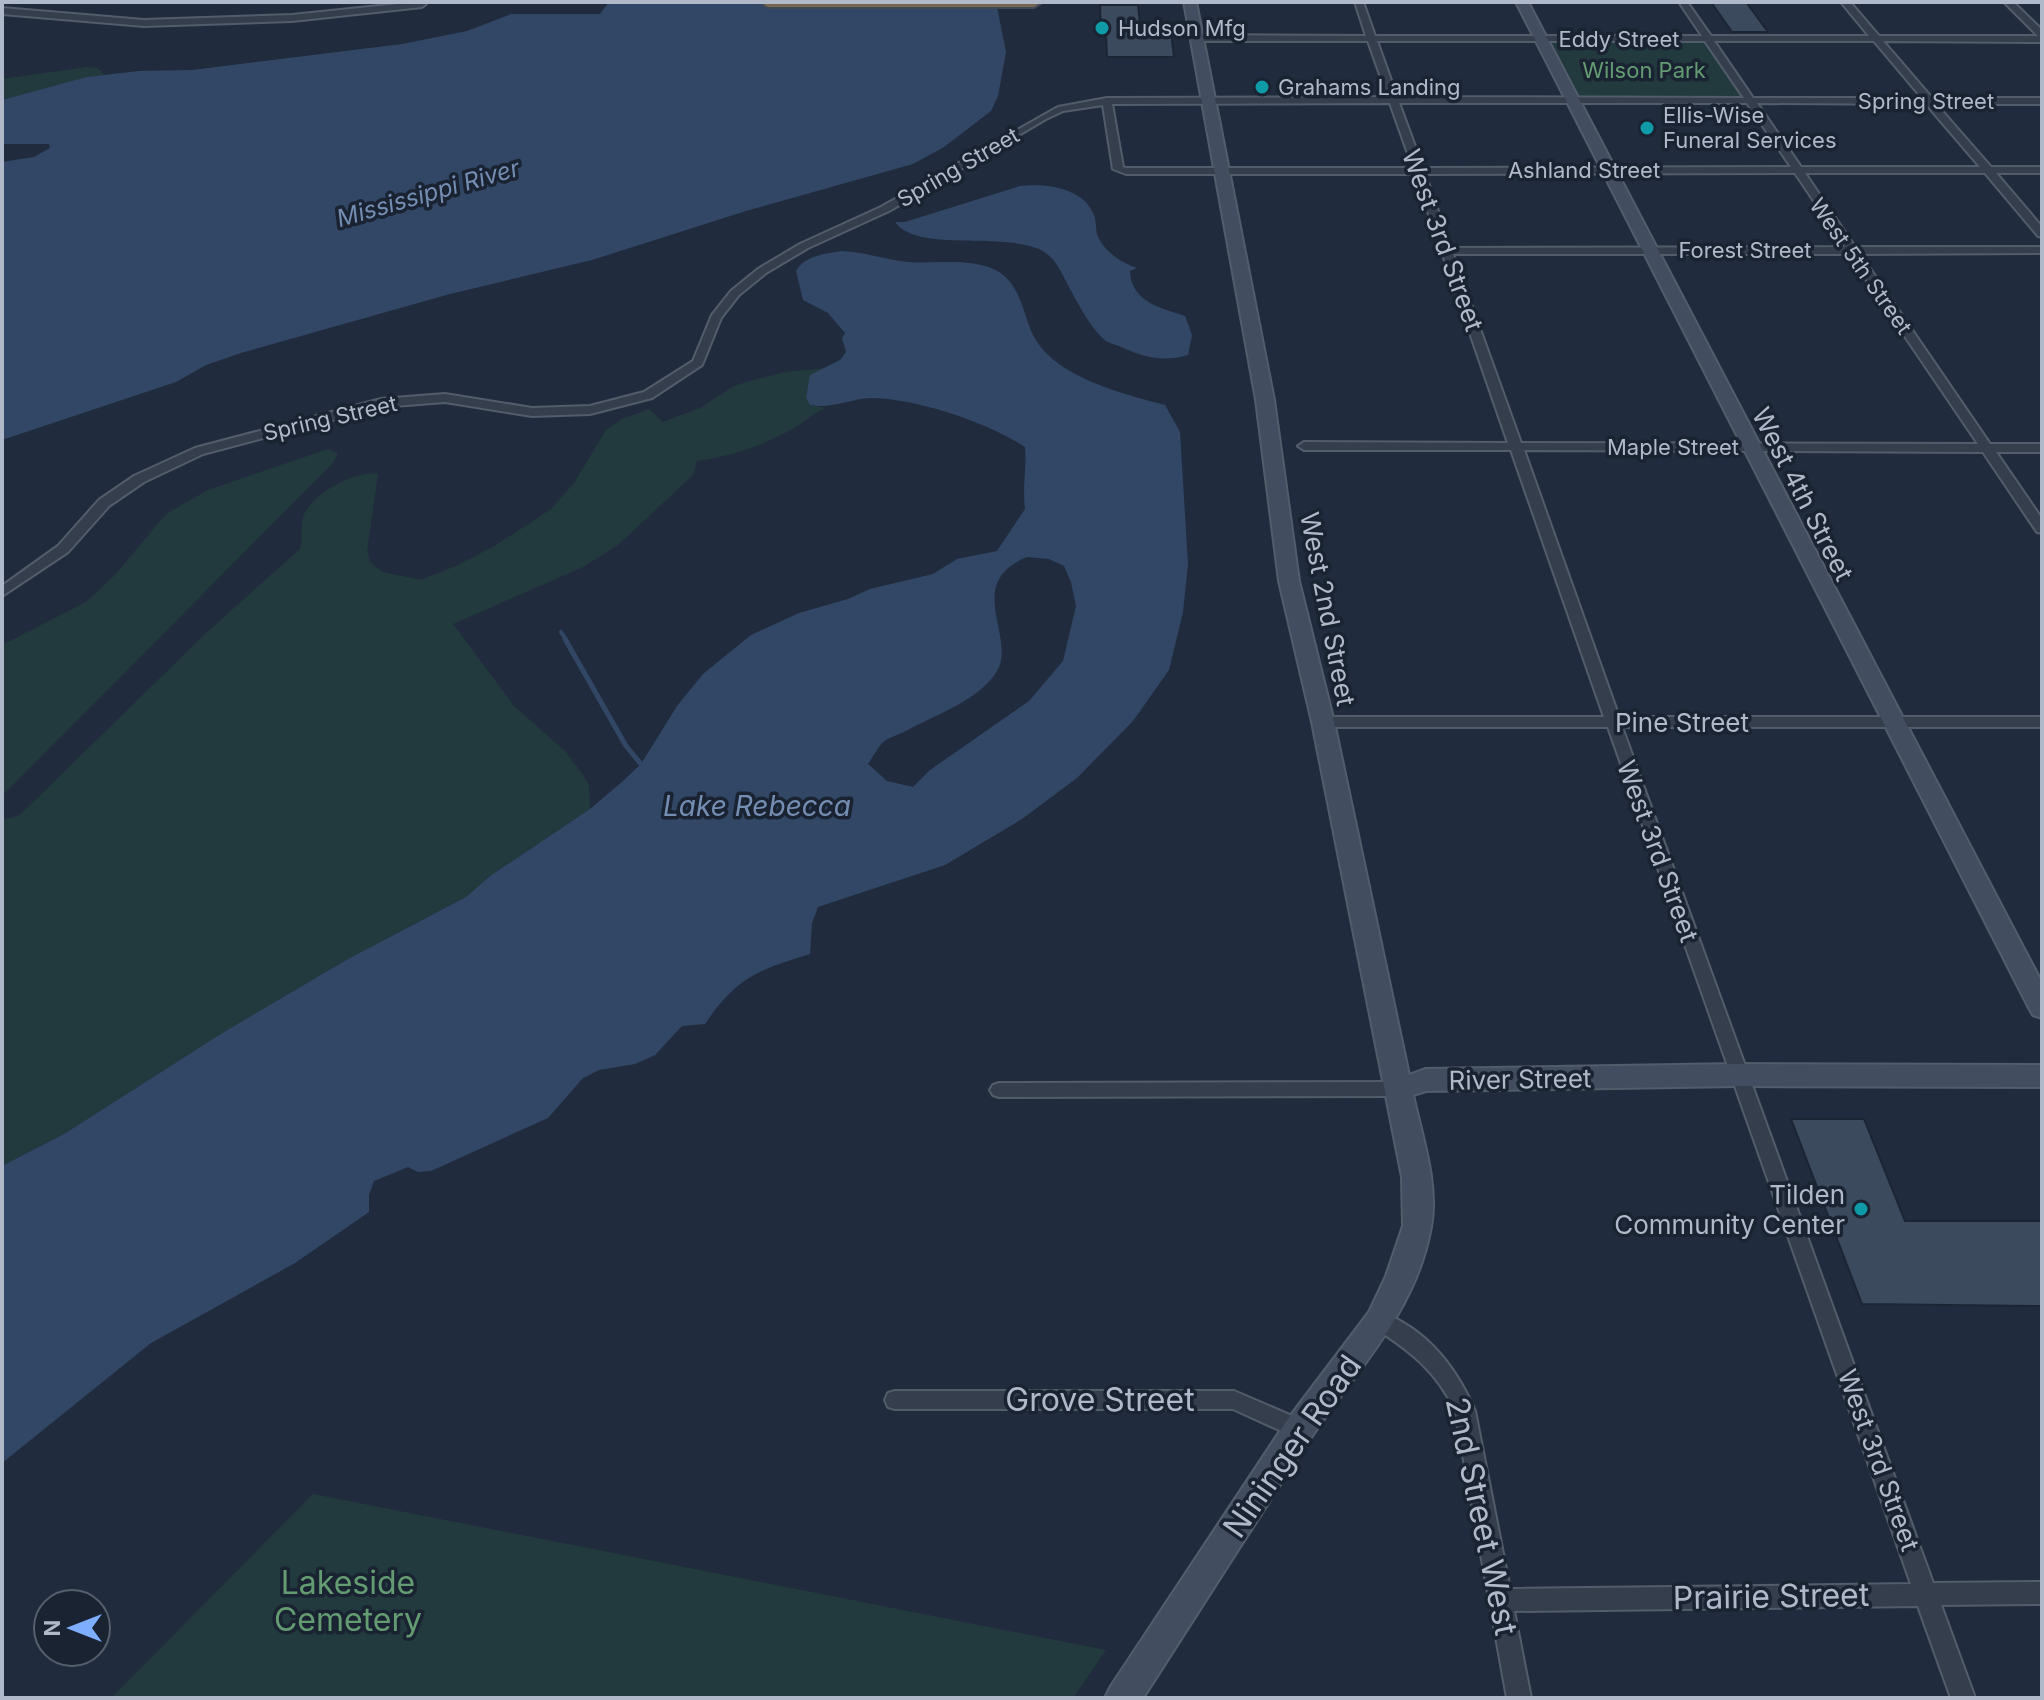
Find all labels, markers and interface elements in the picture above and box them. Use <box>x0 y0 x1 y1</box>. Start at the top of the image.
place label: Hudson Mfg <box>1118 15 1246 41</box>
marker: Hudson Mfg <box>1093 19 1111 37</box>
street label: Eddy Street <box>1559 26 1679 52</box>
park label: Wilson Park <box>1582 57 1706 83</box>
place label: Grahams Landing <box>1278 74 1461 100</box>
marker: Grahams Landing <box>1253 78 1271 96</box>
street label: Spring Street <box>1858 88 1994 114</box>
place label: Ellis-Wise Funeral Services <box>1663 102 1837 153</box>
marker: Ellis-Wise Funeral Services <box>1638 119 1656 137</box>
street label: Spring Street <box>892 122 1024 212</box>
street label: West 3rd Street <box>1396 145 1490 335</box>
water label: Mississippi River <box>333 153 524 233</box>
street label: Ashland Street <box>1508 157 1660 183</box>
street label: West 5th Street <box>1804 193 1918 339</box>
street label: Forest Street <box>1678 237 1812 263</box>
street label: Spring Street <box>261 390 399 446</box>
street label: West 4th Street <box>1746 402 1860 586</box>
street label: Maple Street <box>1607 434 1739 460</box>
street label: West 2nd Street <box>1294 509 1362 709</box>
street label: Pine Street <box>1615 707 1749 738</box>
street label: West 3rd Street <box>1611 756 1705 946</box>
water label: Lake Rebecca <box>663 789 851 823</box>
street label: River Street <box>1448 1062 1592 1096</box>
place label: Tilden Community Center <box>1614 1179 1845 1240</box>
marker: Tilden Community Center <box>1852 1200 1870 1218</box>
street label: Nininger Road <box>1215 1347 1369 1545</box>
street label: West 3rd Street <box>1832 1365 1926 1555</box>
street label: Grove Street <box>1005 1380 1195 1419</box>
street label: 2nd Street West <box>1438 1393 1526 1639</box>
park label: Lakeside Cemetery <box>274 1563 422 1639</box>
street label: Prairie Street <box>1672 1575 1870 1617</box>
north arrow <box>32 1588 112 1668</box>
text: N <box>39 1620 65 1636</box>

